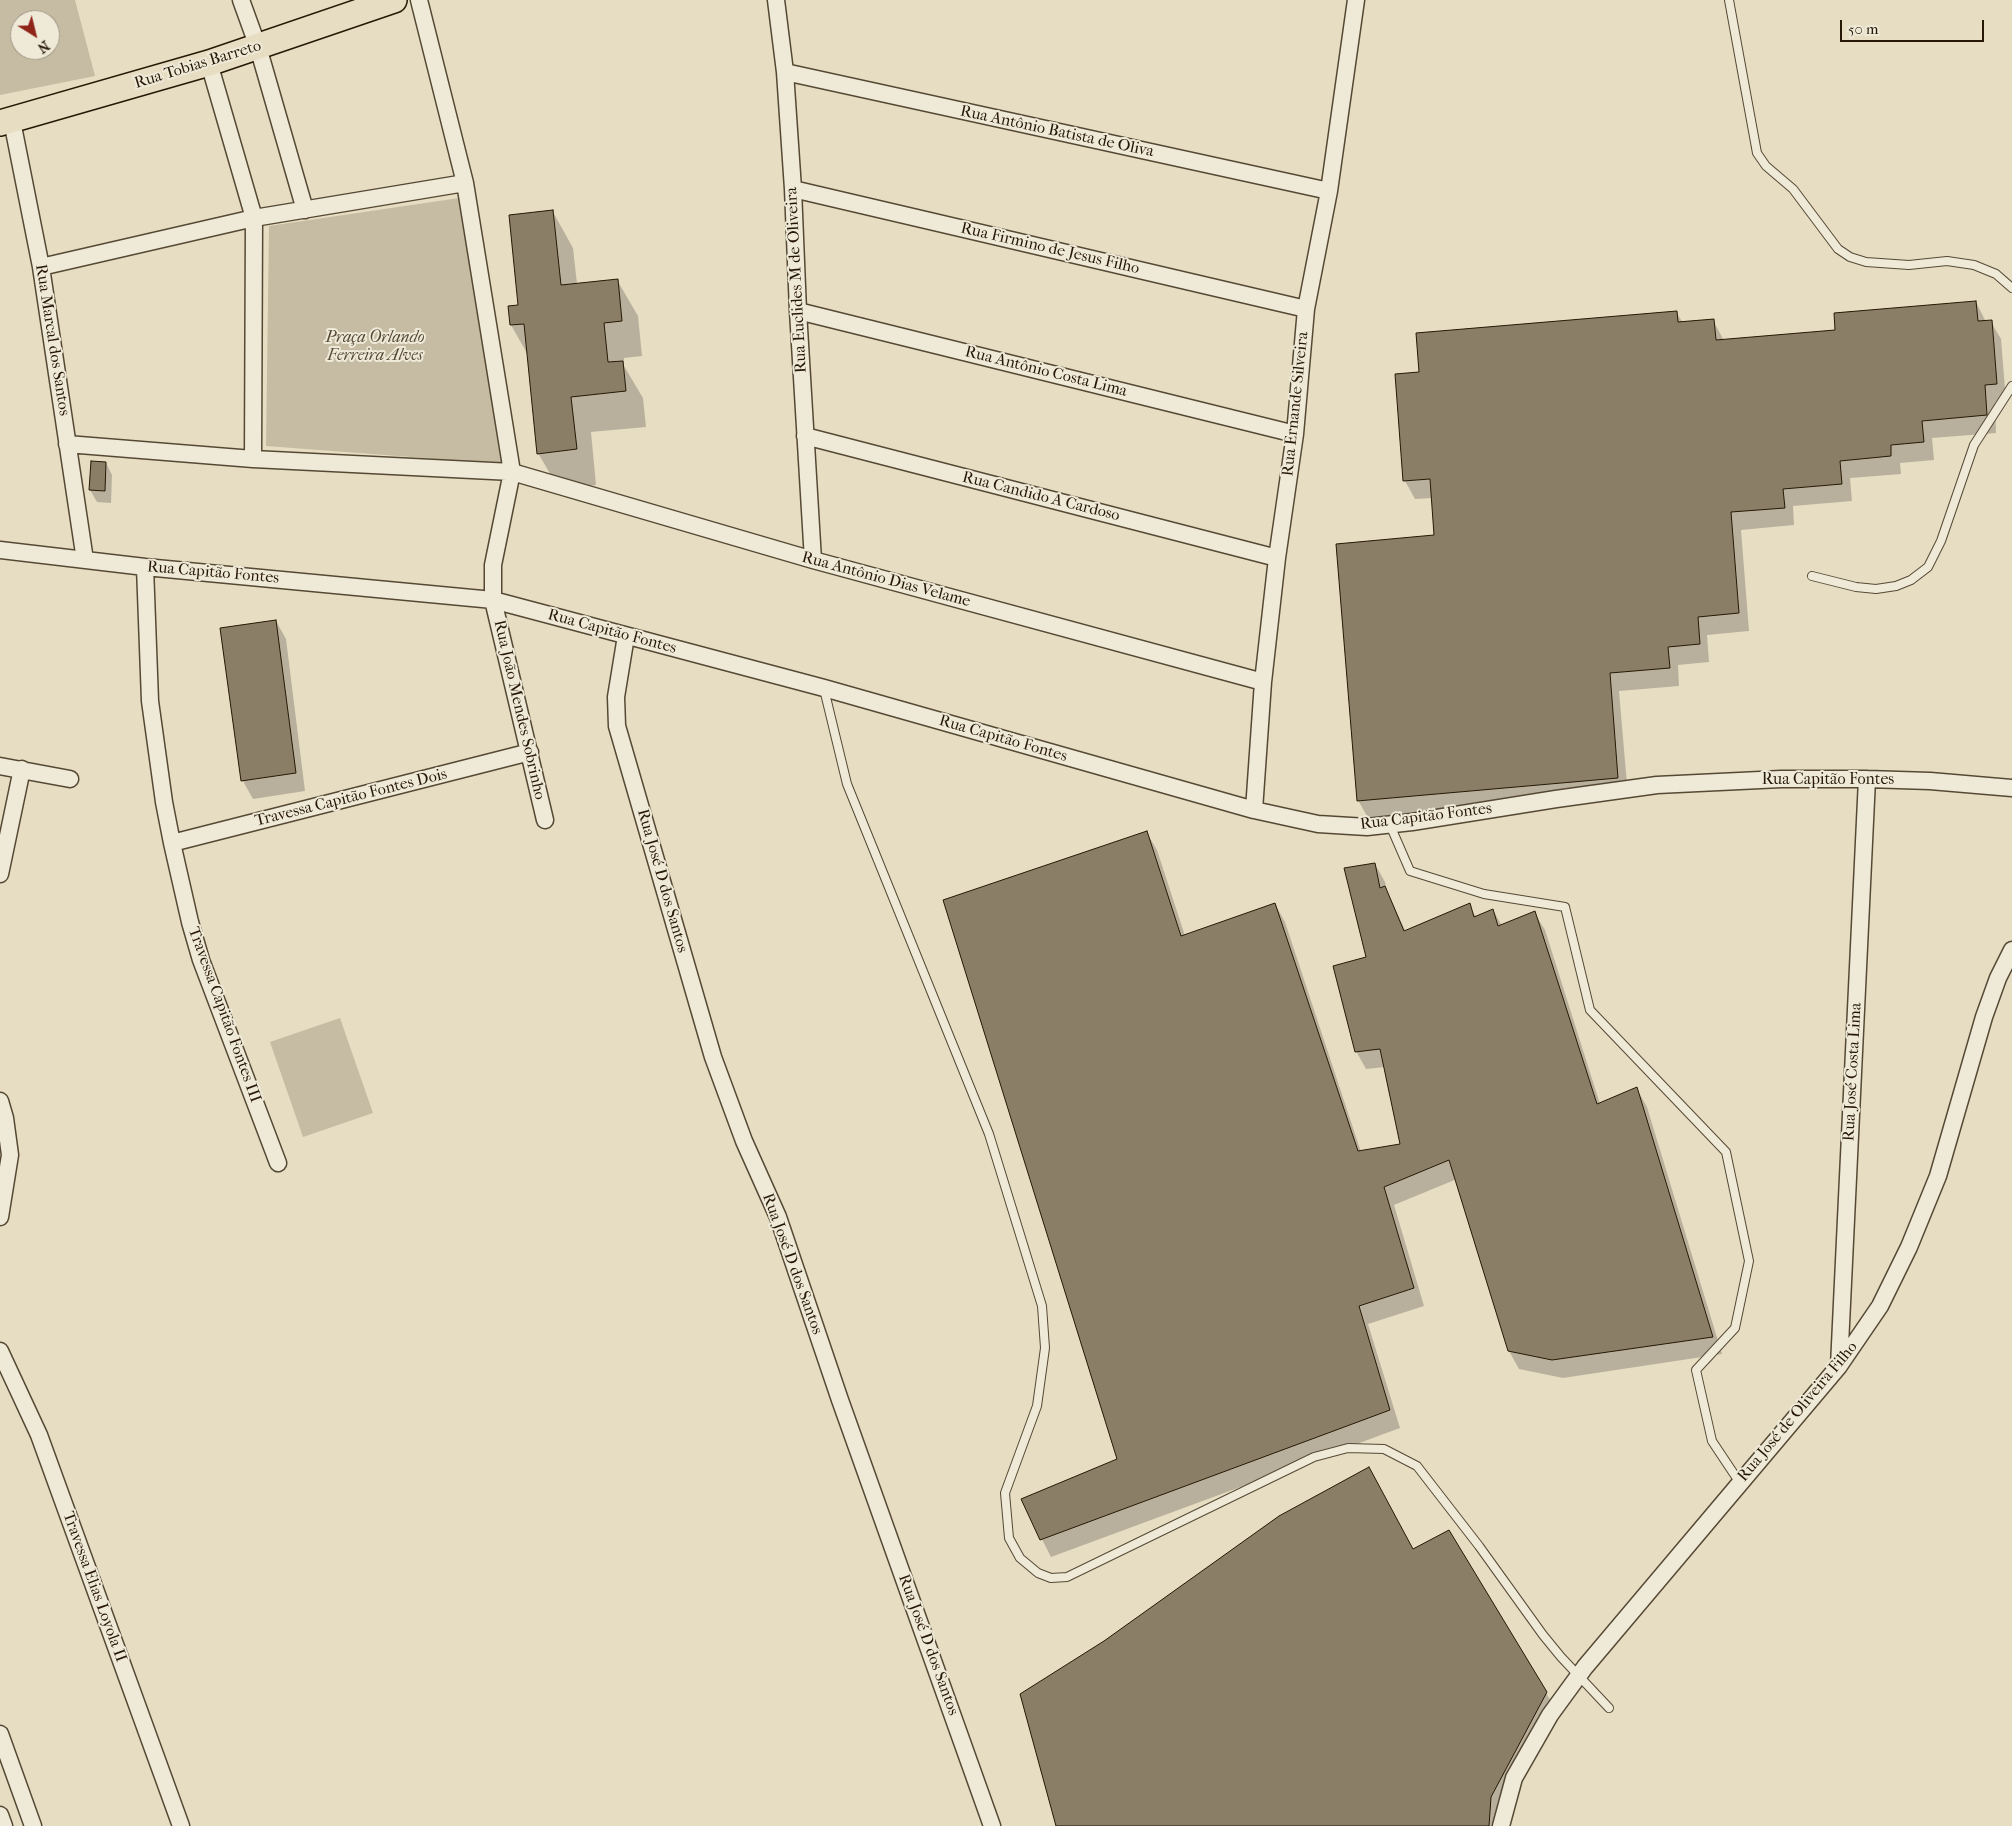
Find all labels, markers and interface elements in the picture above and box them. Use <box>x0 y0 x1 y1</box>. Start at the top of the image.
north arrow <box>10 10 60 60</box>
scale bar <box>1842 10 1986 42</box>
text: 50 m <box>1848 20 1878 38</box>
text: N <box>34 37 53 57</box>
street label: Rua Tobias Barreto <box>132 37 264 93</box>
street label: Rua Antônio Batista de Oliva <box>958 102 1156 162</box>
street label: Rua Euclides M de Oliveira <box>783 187 811 373</box>
street label: Rua Firmino de Jesus Filho <box>959 219 1141 279</box>
street label: Rua Marcal dos Santos <box>31 263 73 417</box>
park label: Praça Orlando Ferreira Alves <box>326 328 424 366</box>
street label: Rua Ernande Silveira <box>1279 331 1313 477</box>
street label: Rua Antônio Costa Lima <box>963 343 1129 401</box>
street label: Rua Candido A Cardoso <box>960 468 1122 526</box>
street label: Rua Antônio Dias Velame <box>800 548 972 612</box>
street label: Rua Capitão Fontes <box>146 558 280 588</box>
street label: Rua Capitão Fontes <box>546 606 678 658</box>
street label: Rua João Mendes Sobrinho <box>489 618 549 802</box>
street label: Rua Capitão Fontes <box>937 712 1069 766</box>
street label: Travessa Capitão Fontes Dois <box>253 765 449 831</box>
street label: Rua Capitão Fontes <box>1762 770 1894 790</box>
street label: Rua Capitão Fontes <box>1359 799 1493 835</box>
street label: Rua José D dos Santos <box>632 807 692 955</box>
street label: Travessa Capitão Fontes III <box>183 925 265 1105</box>
street label: Rua José Costa Lima <box>1840 1002 1866 1142</box>
street label: Rua José D dos Santos <box>758 1191 826 1337</box>
street label: Rua José de Oliveira Filho <box>1734 1338 1862 1486</box>
street label: Travessa Elias Loyola II <box>58 1509 130 1665</box>
street label: Rua José D dos Santos <box>894 1572 962 1718</box>

